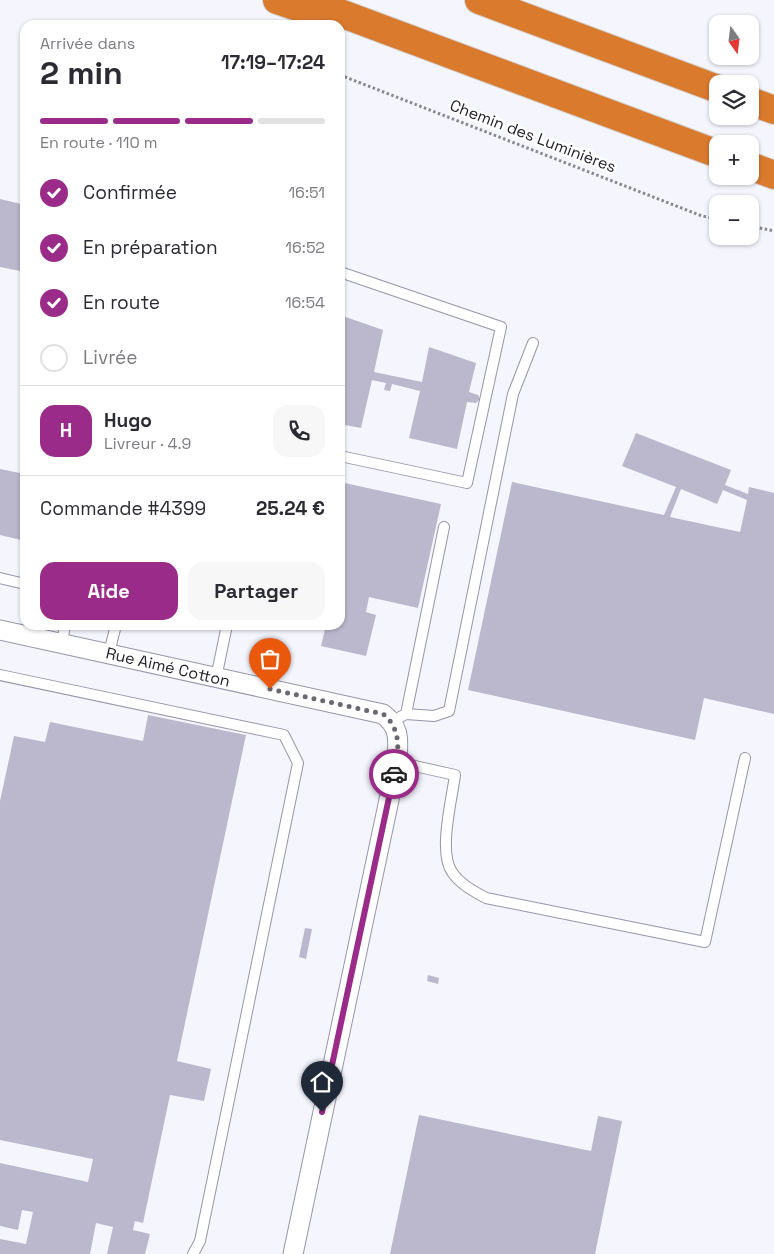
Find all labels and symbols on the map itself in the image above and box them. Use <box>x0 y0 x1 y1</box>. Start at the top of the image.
north arrow <box>709 15 759 65</box>
street label: Chemin des Luminières <box>447 95 619 177</box>
pin <box>249 638 291 689</box>
street label: Rue Aimé Cotton <box>104 642 232 692</box>
courier <box>369 749 419 799</box>
pin <box>301 1061 343 1112</box>

